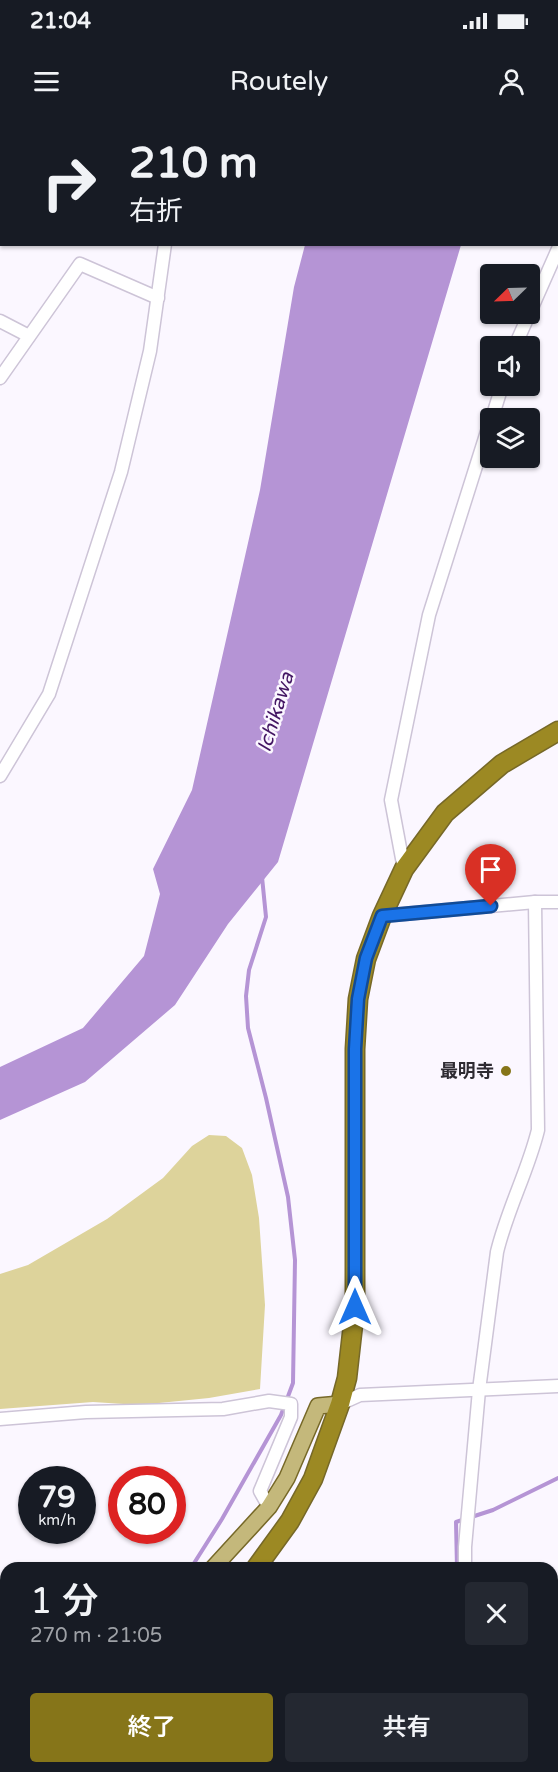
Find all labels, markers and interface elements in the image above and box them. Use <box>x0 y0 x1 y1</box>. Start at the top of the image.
text: 21:04 <box>30 8 91 34</box>
icon: menu <box>30 65 63 98</box>
text: Routely <box>230 65 328 98</box>
icon: person <box>495 65 528 98</box>
text: 210 m <box>129 138 258 189</box>
icon: right <box>30 144 108 222</box>
text: 右折 <box>129 195 183 228</box>
north arrow <box>480 264 540 324</box>
map controls <box>480 264 540 468</box>
button: sound <box>480 336 540 396</box>
button: layers <box>480 408 540 468</box>
water label: Ichikawa <box>252 669 300 755</box>
pin <box>465 844 516 906</box>
icon: arrive <box>474 853 507 886</box>
place label: 最明寺 <box>440 1060 494 1082</box>
marker: 最明寺 <box>499 1064 513 1078</box>
position arrow <box>323 1275 387 1339</box>
speed limit sign: 80 <box>108 1466 186 1544</box>
text: 79 <box>38 1479 76 1516</box>
text: km/h <box>38 1511 76 1529</box>
text: 1 分 <box>30 1580 98 1623</box>
button: close <box>465 1582 528 1645</box>
text: 270 m · 21:05 <box>30 1624 162 1648</box>
button: 終了 <box>30 1693 273 1762</box>
button: 共有 <box>285 1693 528 1762</box>

